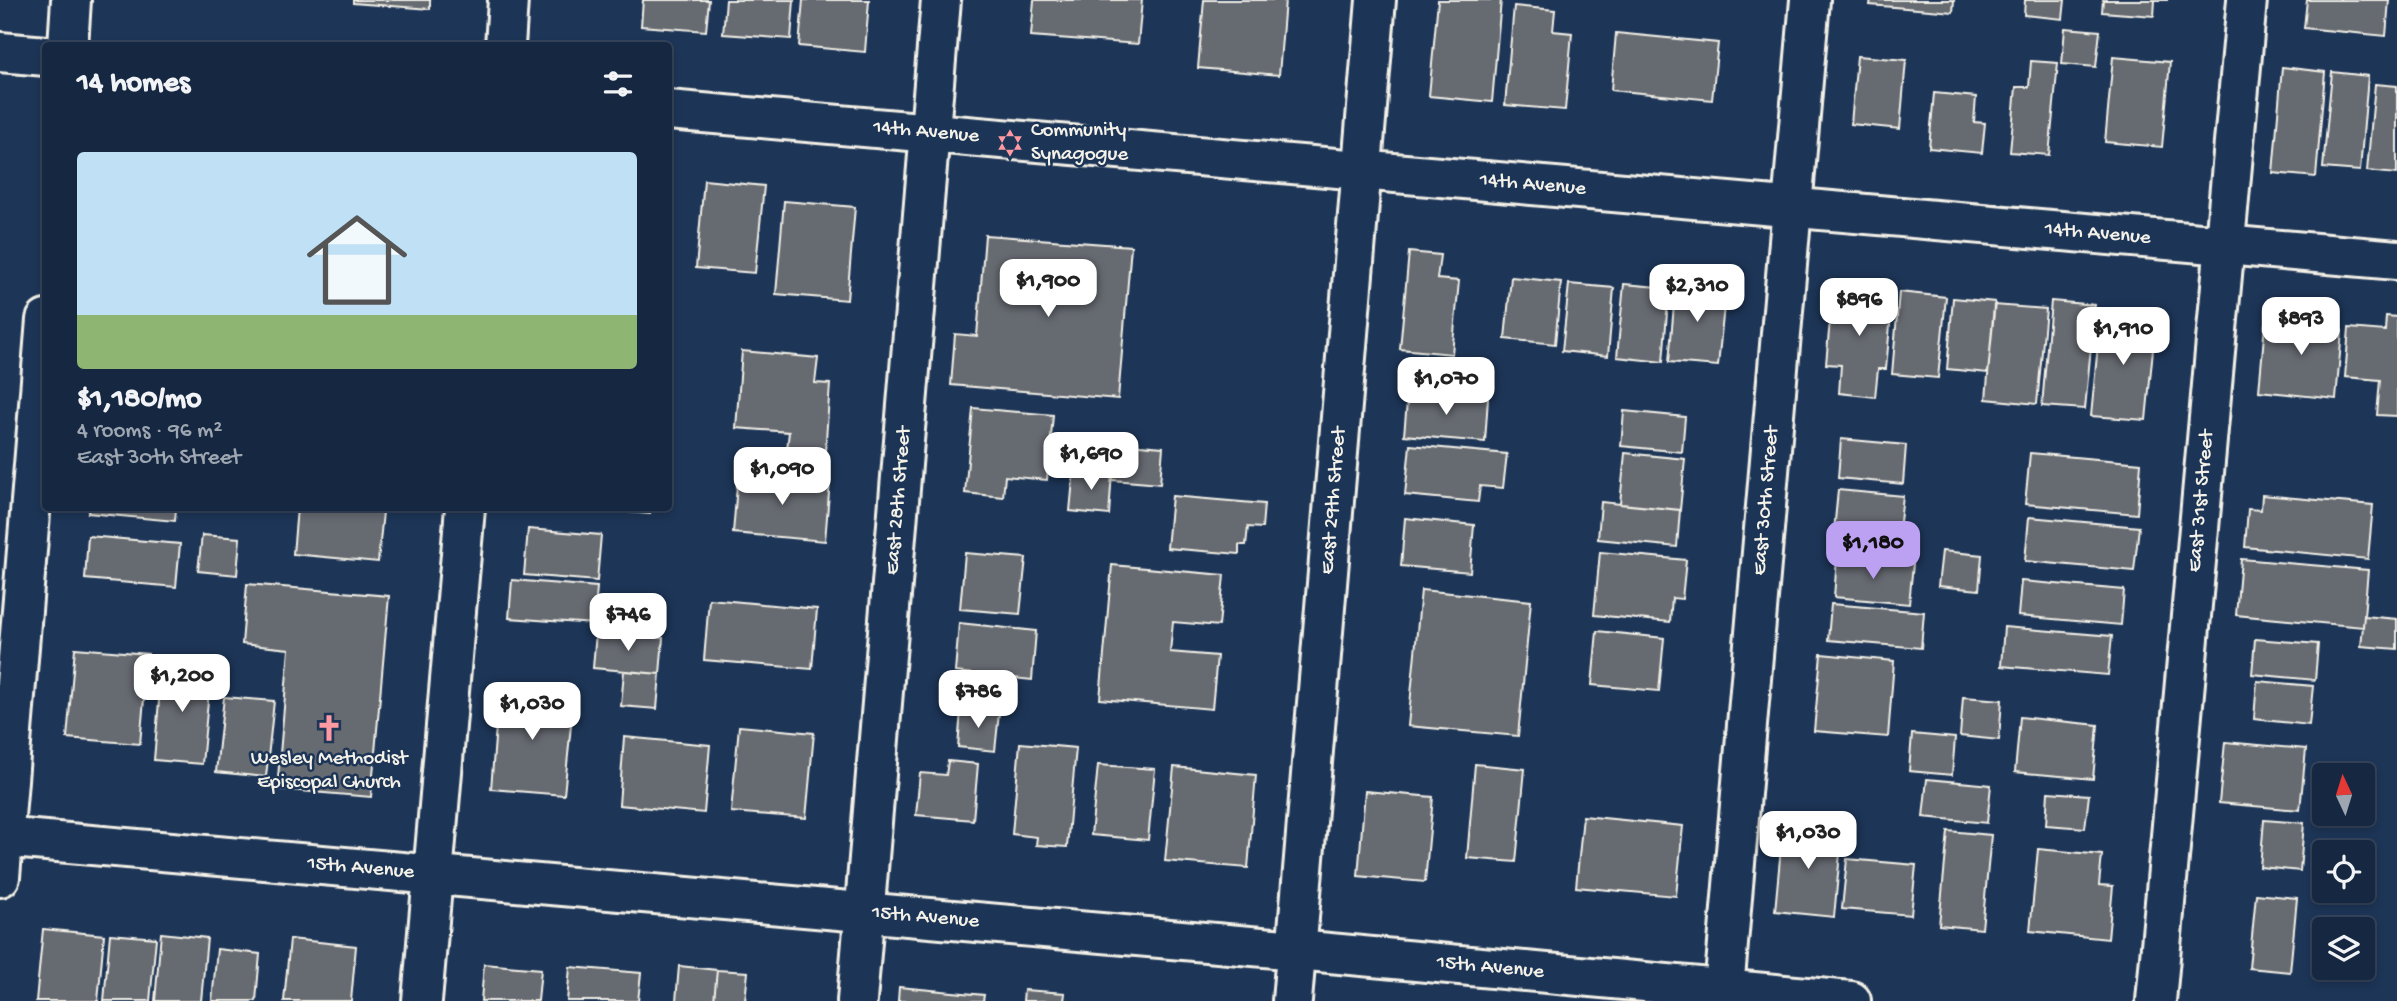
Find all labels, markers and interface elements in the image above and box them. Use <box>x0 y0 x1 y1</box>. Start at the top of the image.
icon: filters <box>599 65 637 103</box>
text: 14 homes <box>77 67 190 102</box>
street label: 14th Avenue <box>871 115 981 150</box>
place label: Community Synagogue <box>1031 119 1129 168</box>
synagogue icon: Community Synagogue <box>995 128 1025 158</box>
street label: 14th Avenue <box>1478 168 1588 202</box>
icon: home <box>294 197 420 323</box>
street label: 14th Avenue <box>2043 217 2153 251</box>
pin: $1,900 <box>991 260 1105 319</box>
pin: $2,310 <box>1640 264 1754 324</box>
text: $1,900 <box>1016 268 1080 295</box>
text: $2,310 <box>1665 273 1729 300</box>
pin: $896 <box>1818 278 1900 338</box>
text: $896 <box>1836 287 1882 314</box>
pin: $893 <box>2260 298 2342 357</box>
text: $893 <box>2278 306 2324 333</box>
pin: $1,910 <box>2066 308 2180 367</box>
text: $1,910 <box>2093 316 2153 343</box>
pin: $1,070 <box>1389 358 1503 417</box>
text: $1,070 <box>1414 366 1478 393</box>
text: $1,180/mo <box>77 383 202 418</box>
text: 4 rooms · 96 m² <box>77 418 222 445</box>
street label: East 28th Street <box>880 423 918 576</box>
street label: East 30th Street <box>1748 423 1786 577</box>
street label: East 29th Street <box>1315 424 1353 575</box>
street label: East 31st Street <box>2183 426 2221 573</box>
pin: $1,690 <box>1034 433 1148 492</box>
text: $1,690 <box>1059 441 1123 468</box>
text: East 30th Street <box>77 445 241 472</box>
pin: $1,090 <box>725 448 839 507</box>
text: $1,090 <box>750 456 814 483</box>
pin: $1,180 <box>1816 522 1930 581</box>
text: $1,180 <box>1842 530 1904 557</box>
pin: $746 <box>587 594 669 653</box>
text: $746 <box>606 602 650 629</box>
pin: $1,200 <box>125 654 239 714</box>
text: $1,200 <box>150 663 214 690</box>
pin: $786 <box>937 670 1019 730</box>
text: $786 <box>955 679 1001 706</box>
pin: $1,030 <box>475 682 589 742</box>
text: $1,030 <box>500 691 564 718</box>
church icon: Wesley Methodist Episcopal Church <box>314 713 344 743</box>
place label: Wesley Methodist Episcopal Church <box>251 747 410 796</box>
north arrow <box>2312 763 2375 826</box>
map controls <box>2312 763 2375 980</box>
pin: $1,030 <box>1751 812 1865 871</box>
text: $1,030 <box>1776 820 1840 847</box>
button: locate <box>2312 840 2375 903</box>
street label: 15th Avenue <box>305 851 416 886</box>
street label: 15th Avenue <box>870 900 981 935</box>
button: layers <box>2312 917 2375 980</box>
street label: 15th Avenue <box>1435 950 1546 985</box>

